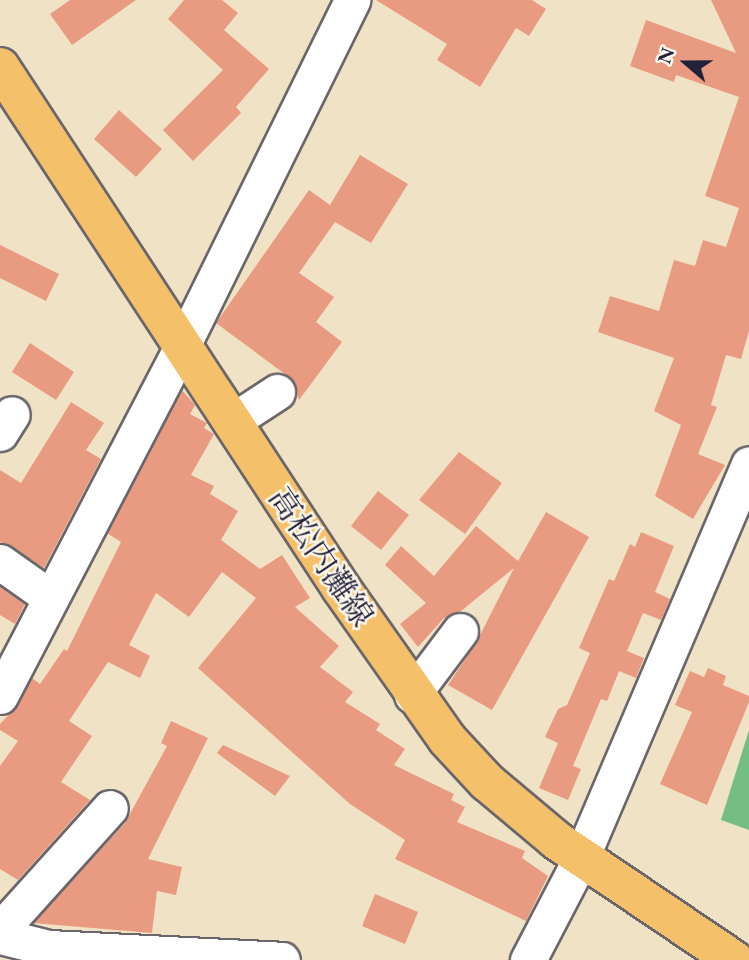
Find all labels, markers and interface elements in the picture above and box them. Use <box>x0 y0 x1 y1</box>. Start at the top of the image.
north arrow <box>651 28 721 98</box>
text: N <box>651 44 680 67</box>
street label: 高松内灘線 <box>260 480 382 634</box>

